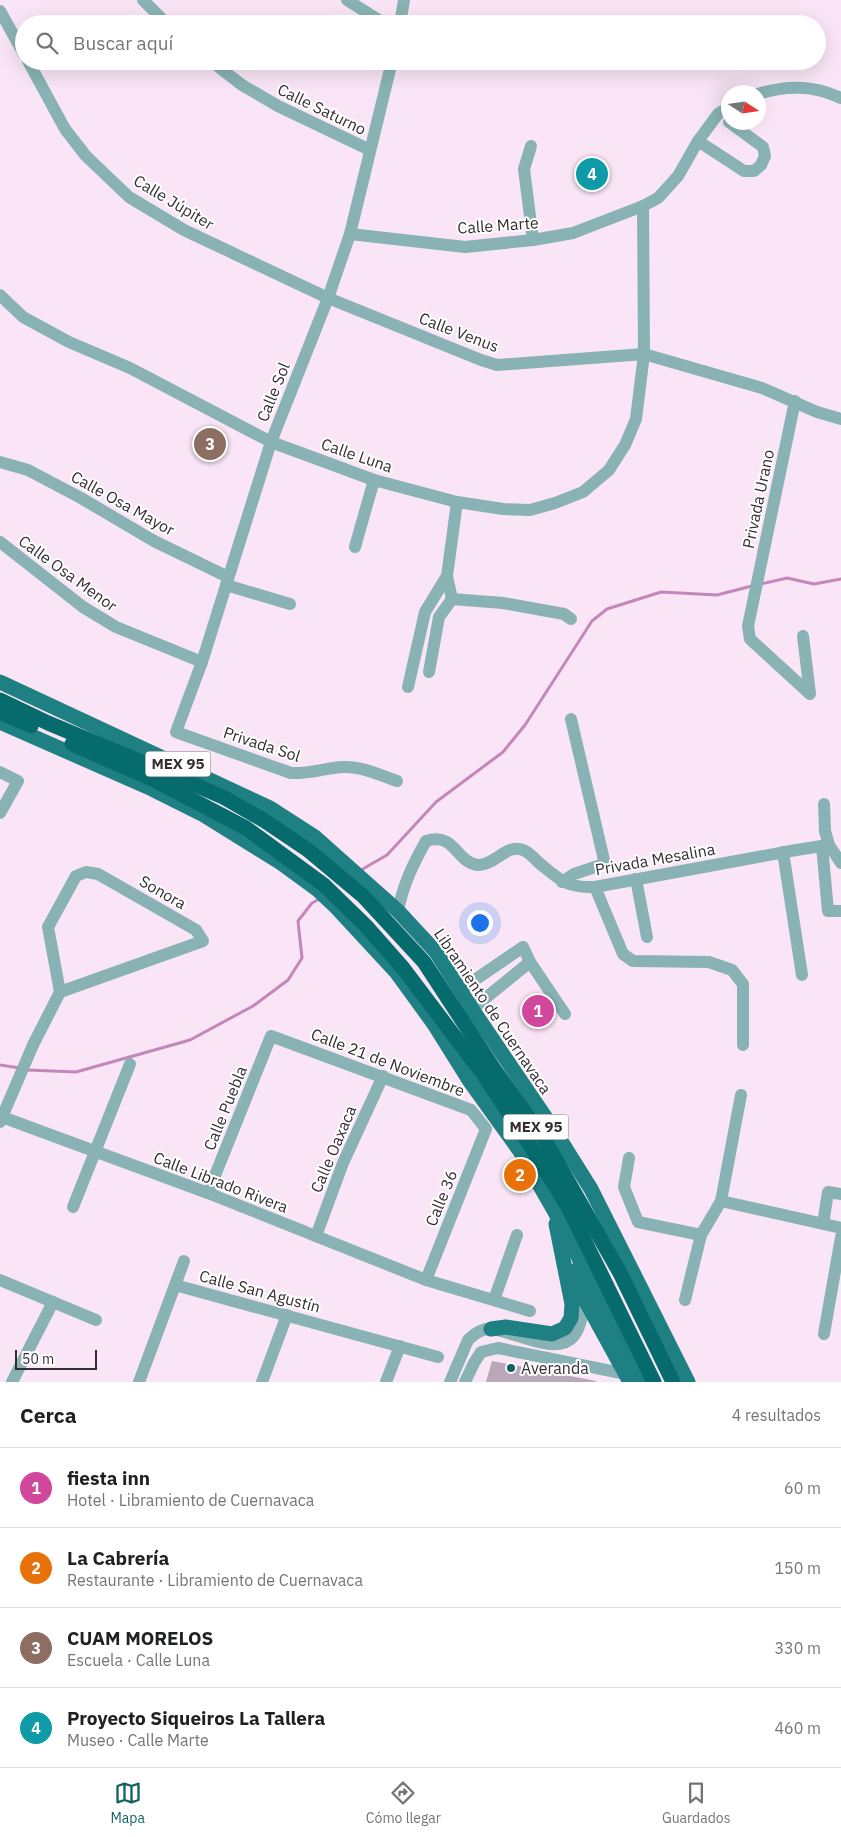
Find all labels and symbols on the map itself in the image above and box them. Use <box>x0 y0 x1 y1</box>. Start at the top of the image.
street label: Calle Saturno <box>274 79 370 139</box>
north arrow <box>721 85 766 130</box>
pin: 4 <box>576 155 608 193</box>
street label: Calle Júpiter <box>130 170 218 234</box>
street label: Calle Marte <box>457 212 540 238</box>
street label: Calle Venus <box>416 308 502 356</box>
street label: Calle Sol <box>252 359 294 425</box>
pin: 3 <box>194 425 226 463</box>
street label: Calle Luna <box>319 433 396 477</box>
street label: Privada Urano <box>738 448 778 550</box>
street label: Calle Osa Mayor <box>68 466 178 540</box>
street label: Calle Osa Menor <box>15 531 121 615</box>
street label: Privada Sol <box>221 722 303 766</box>
road number: MEX 95 <box>146 752 210 776</box>
street label: Privada Mesalina <box>593 839 717 879</box>
street label: Sonora <box>136 871 190 914</box>
your location <box>467 910 493 936</box>
street label: Libramiento de Cuernavaca <box>430 924 556 1098</box>
pin: 1 <box>522 992 554 1030</box>
street label: Calle 21 de Noviembre <box>308 1023 468 1101</box>
street label: Calle Puebla <box>199 1062 251 1153</box>
street label: Calle Oaxaca <box>306 1102 361 1196</box>
road number: MEX 95 <box>504 1114 568 1140</box>
street label: Calle Librado Rivera <box>151 1147 292 1217</box>
pin: 2 <box>504 1156 536 1194</box>
street label: Calle 36 <box>421 1167 461 1229</box>
street label: Calle San Agustín <box>197 1265 323 1317</box>
scale bar <box>15 1347 98 1370</box>
place label: Averanda <box>521 1358 589 1378</box>
marker: Averanda <box>505 1362 517 1374</box>

